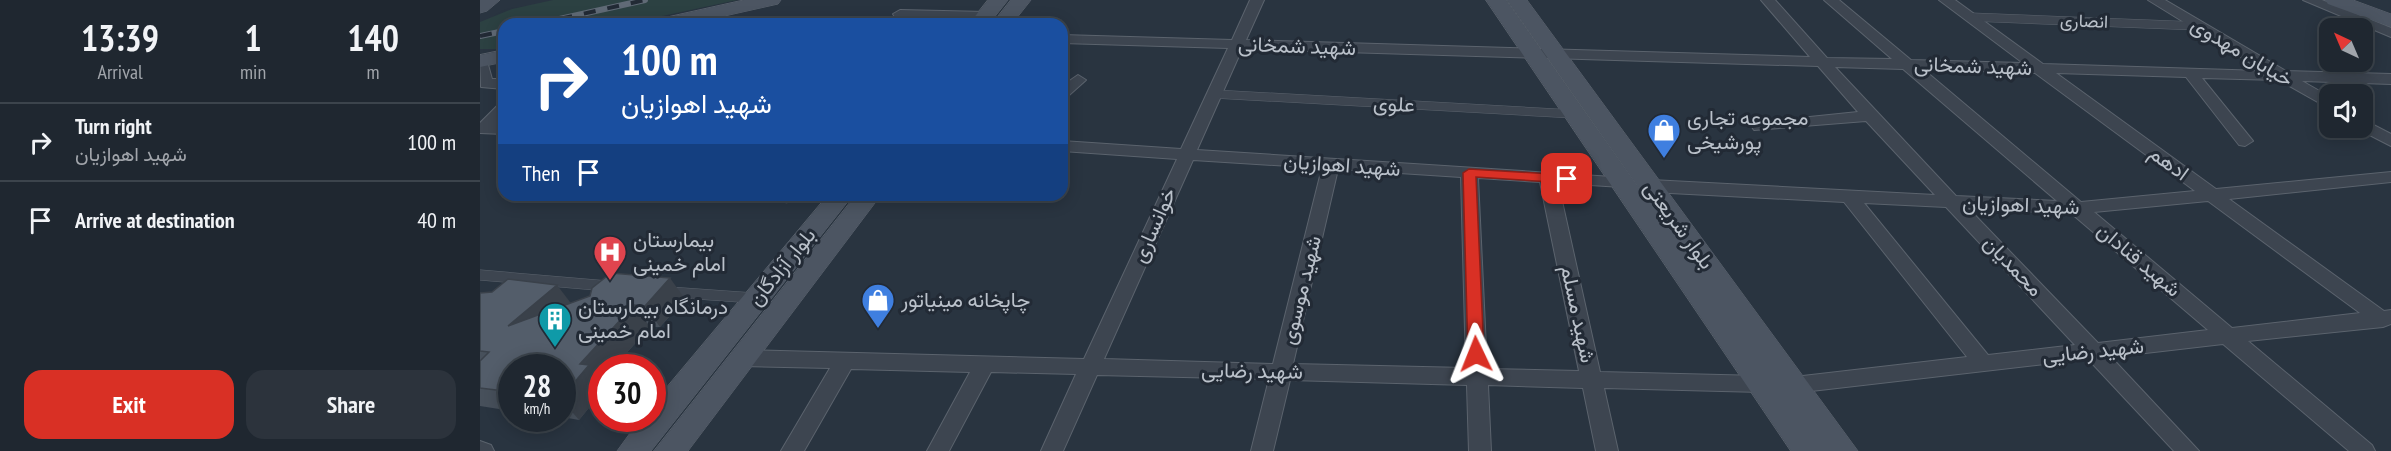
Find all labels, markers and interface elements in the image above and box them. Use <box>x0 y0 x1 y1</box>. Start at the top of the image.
street label: انصاری <box>2059 8 2109 33</box>
street label: خیابان مهدوی <box>2186 11 2298 93</box>
text: 13:39 <box>81 14 159 61</box>
text: 1 <box>244 14 262 61</box>
text: 140 <box>347 14 399 61</box>
north arrow <box>2319 18 2373 72</box>
map controls <box>2319 18 2373 138</box>
street label: شهید شمخانی <box>1237 30 1357 61</box>
text: 100 m <box>621 32 718 87</box>
icon: right <box>522 42 600 120</box>
street label: شهید شمخانی <box>1913 50 2033 81</box>
text: Arrival <box>97 59 143 85</box>
text: min <box>240 59 266 85</box>
text: m <box>367 59 380 85</box>
button: sound <box>2319 84 2373 138</box>
text: شهید اهوازیان <box>621 86 772 120</box>
street label: علوی <box>1372 89 1416 118</box>
place label: مجموعه تجاری پورشیخی <box>1687 104 1808 156</box>
text: Turn right <box>75 112 152 140</box>
shop icon: مجموعه تجاری پورشیخی <box>1646 112 1682 159</box>
icon: right <box>24 126 57 159</box>
text: 100 m <box>407 128 456 156</box>
street label: ادهم <box>2143 139 2195 187</box>
text: شهید اهوازیان <box>75 141 187 167</box>
street label: شهید اهوازیان <box>1283 147 1402 182</box>
pin <box>1541 153 1592 204</box>
icon: arrive <box>572 156 605 189</box>
text: Then <box>522 159 560 187</box>
icon: arrive <box>1550 162 1583 195</box>
street label: بلوار شریعتی <box>1638 175 1721 274</box>
street label: خوانساری <box>1125 183 1182 267</box>
street label: شهید اهوازیان <box>1962 189 2080 220</box>
icon: arrive <box>24 204 57 237</box>
text: Arrive at destination <box>75 206 235 234</box>
text: 40 m <box>417 206 456 234</box>
street label: شهید قنادان <box>2092 217 2187 303</box>
street label: بلوار آزادگان <box>742 222 821 311</box>
place label: بیمارستان امام خمینی <box>633 226 726 278</box>
street label: محمدیان <box>1978 229 2049 302</box>
street label: شهید موسوی <box>1274 233 1327 347</box>
hospital icon: بیمارستان امام خمینی <box>592 234 628 281</box>
street label: شهید مسلم <box>1554 263 1602 365</box>
shop icon: چاپخانه مینیاتور <box>860 282 896 329</box>
place label: چاپخانه مینیاتور <box>900 286 1030 314</box>
place label: درمانگاه بیمارستان امام خمینی <box>578 293 728 345</box>
building icon: درمانگاه بیمارستان امام خمینی <box>537 301 573 348</box>
position arrow <box>1444 322 1508 386</box>
street label: شهید رضایی <box>2041 332 2145 369</box>
speed limit sign: 30 <box>588 354 666 432</box>
street label: شهید رضایی <box>1201 356 1303 385</box>
text: 28 <box>523 366 551 405</box>
button: Exit <box>24 370 234 439</box>
button: Share <box>246 370 456 439</box>
text: km/h <box>524 399 550 418</box>

